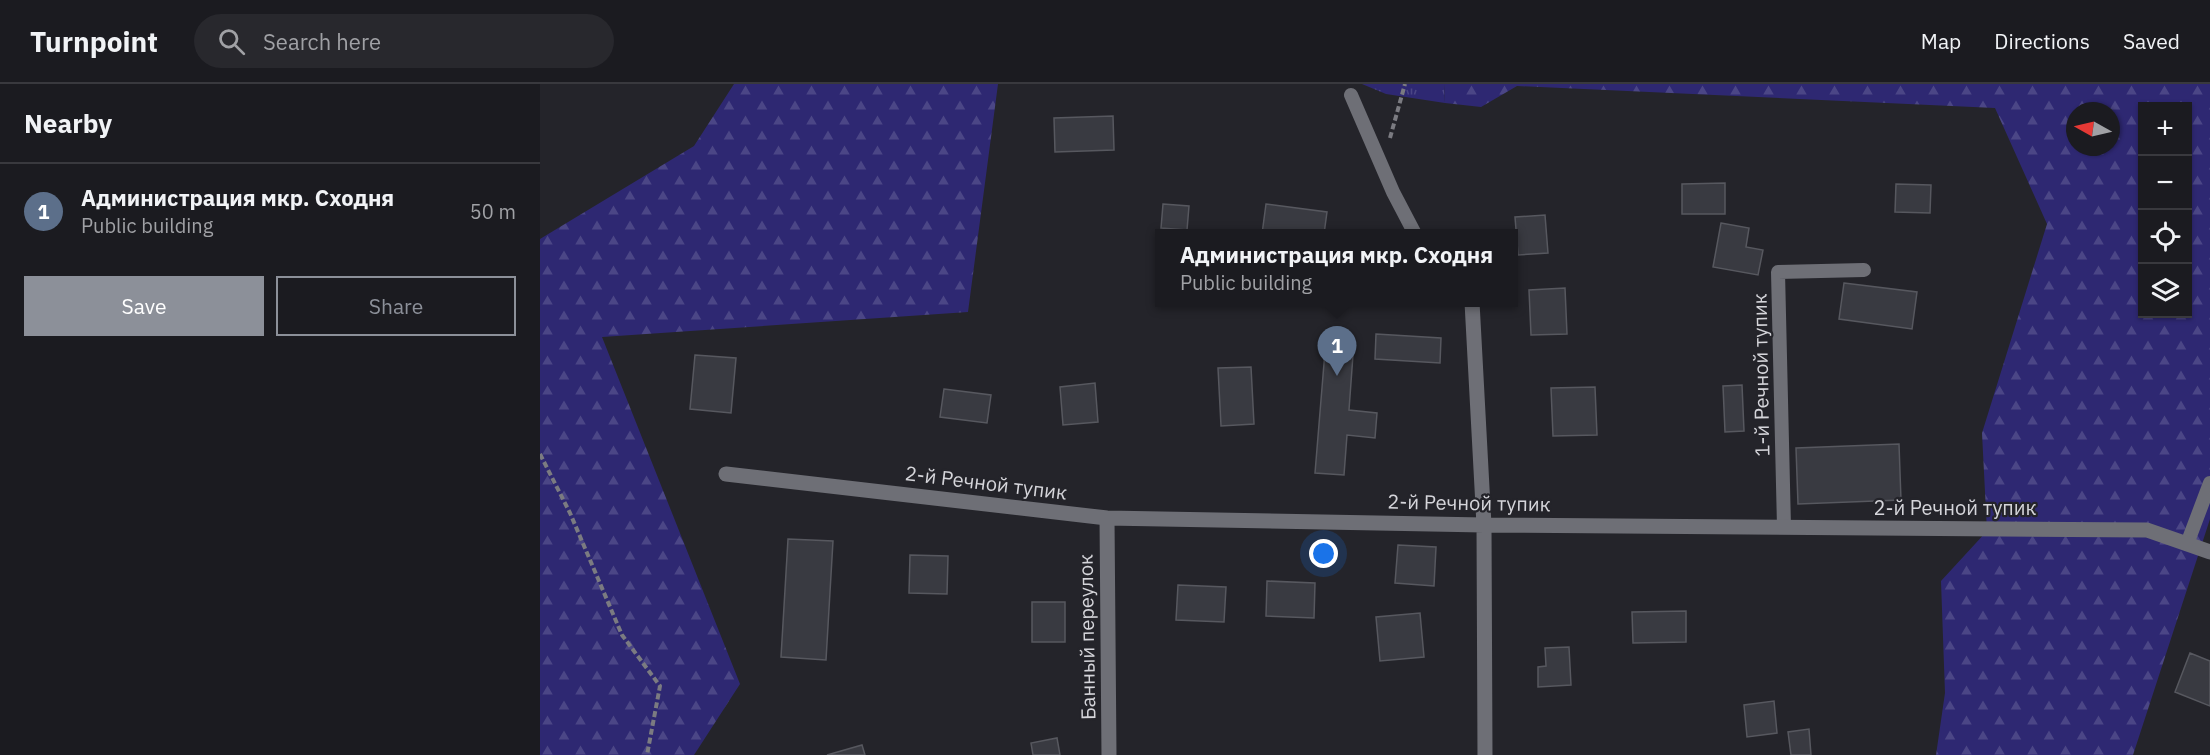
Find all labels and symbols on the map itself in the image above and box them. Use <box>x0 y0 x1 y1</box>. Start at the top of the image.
north arrow <box>2066 102 2120 156</box>
street label: 1-й Речной тупик <box>1746 293 1775 457</box>
pin: 1 <box>1318 326 1356 376</box>
street label: 2-й Речной тупик <box>903 459 1069 506</box>
street label: 2-й Речной тупик <box>1387 488 1551 517</box>
street label: 2-й Речной тупик <box>1873 494 2037 521</box>
your location <box>1309 539 1338 568</box>
street label: Банный переулок <box>1072 554 1101 720</box>

